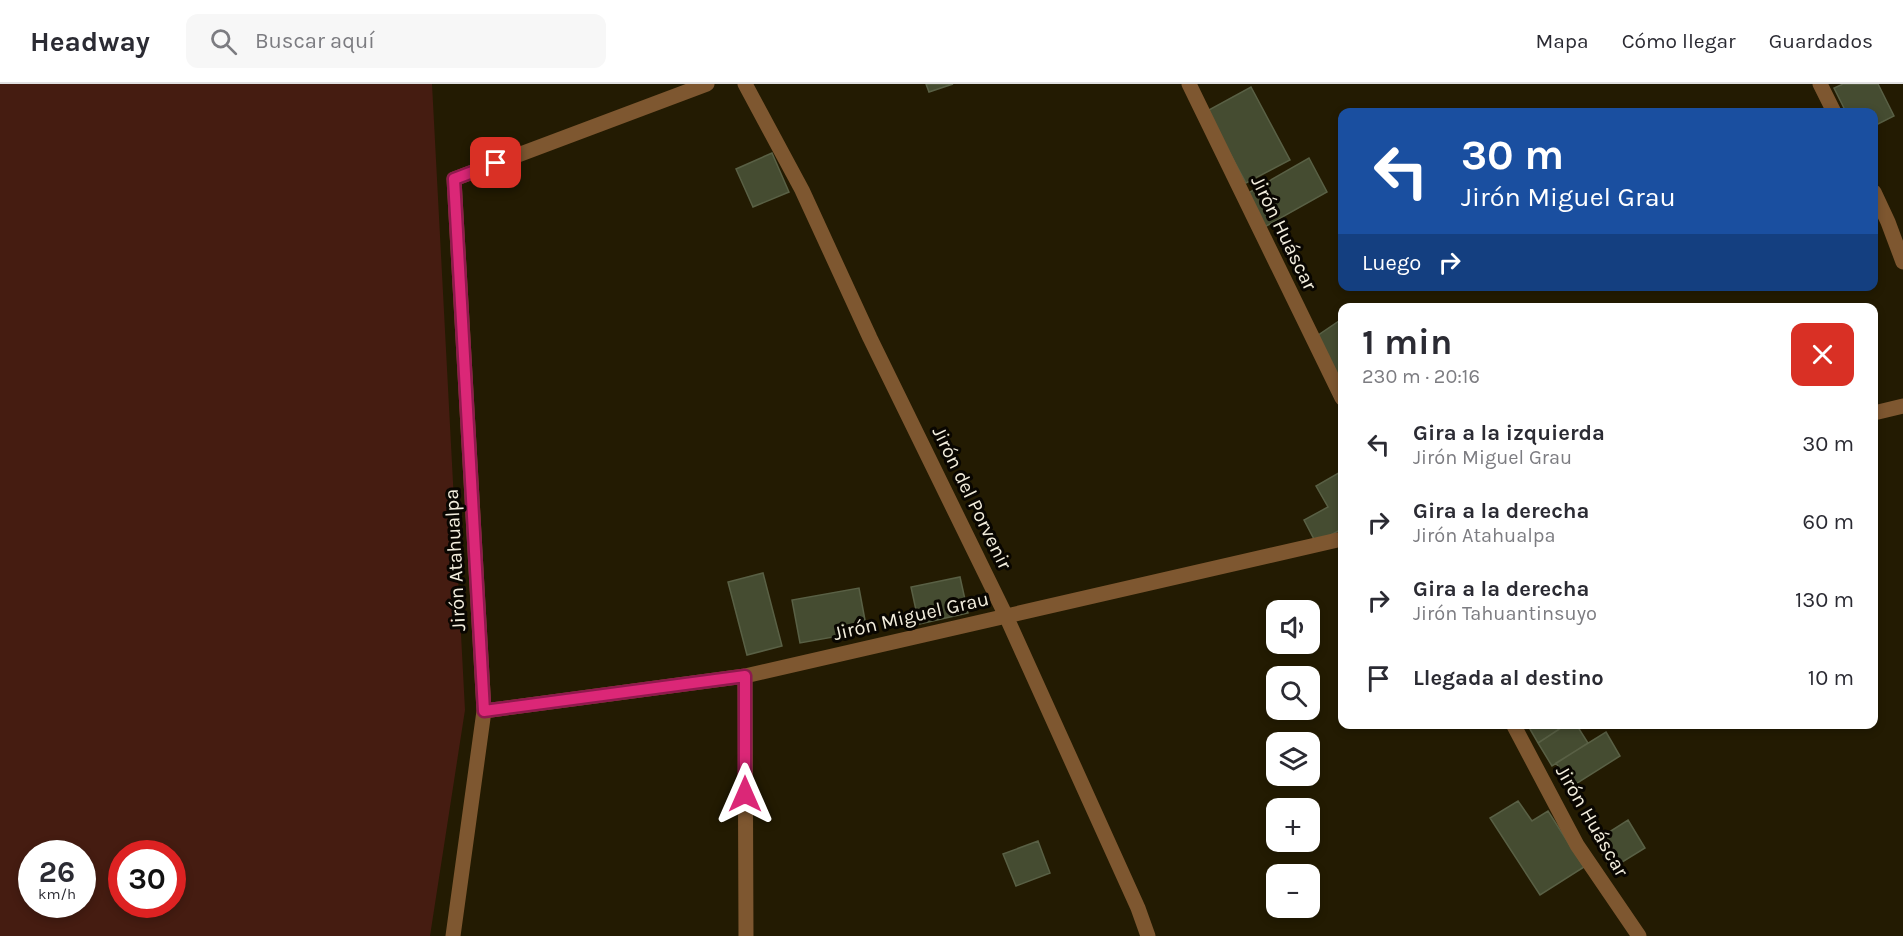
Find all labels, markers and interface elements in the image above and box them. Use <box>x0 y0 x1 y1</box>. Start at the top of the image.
search box <box>186 14 606 68</box>
text: Headway <box>30 25 150 58</box>
icon: search <box>207 25 240 58</box>
text: Buscar aquí <box>255 28 375 54</box>
text: Mapa <box>1535 29 1589 53</box>
text: Cómo llegar <box>1622 29 1736 53</box>
text: Guardados <box>1769 29 1873 53</box>
text: 30 m <box>1461 130 1564 180</box>
icon: left <box>1362 132 1440 210</box>
pin <box>470 137 521 188</box>
icon: arrive <box>479 146 512 179</box>
street label: Jirón Huáscar <box>1246 172 1322 295</box>
text: Jirón Miguel Grau <box>1461 181 1676 213</box>
icon: right <box>1433 246 1466 279</box>
text: Luego <box>1362 250 1421 276</box>
text: 1 min <box>1362 321 1452 363</box>
button: close <box>1791 323 1854 386</box>
text: 230 m · 20:16 <box>1362 365 1480 388</box>
text: Gira a la izquierda <box>1413 420 1605 446</box>
street label: Jirón del Porvenir <box>927 423 1017 574</box>
icon: left <box>1362 428 1395 461</box>
text: 30 m <box>1802 431 1854 457</box>
text: Jirón Miguel Grau <box>1413 446 1572 469</box>
street label: Jirón Atahualpa <box>440 488 470 632</box>
text: Gira a la derecha <box>1413 498 1589 524</box>
icon: right <box>1362 506 1395 539</box>
text: 60 m <box>1803 509 1854 535</box>
text: Jirón Atahualpa <box>1413 524 1556 547</box>
text: Gira a la derecha <box>1413 576 1589 602</box>
icon: right <box>1362 584 1395 617</box>
street label: Jirón Miguel Grau <box>831 587 991 645</box>
text: 130 m <box>1795 587 1854 613</box>
map controls <box>1266 600 1320 918</box>
button: sound <box>1266 600 1320 654</box>
text: Jirón Tahuantinsuyo <box>1413 602 1597 625</box>
icon: arrive <box>1362 662 1395 695</box>
text: Llegada al destino <box>1413 665 1604 691</box>
text: 10 m <box>1808 665 1854 691</box>
button: search <box>1266 666 1320 720</box>
button: layers <box>1266 732 1320 786</box>
street label: Jirón Huáscar <box>1551 761 1633 881</box>
position arrow <box>713 762 777 826</box>
button: + <box>1266 798 1320 852</box>
speed limit sign: 30 <box>108 840 186 918</box>
text: 26 <box>39 854 75 890</box>
button: − <box>1266 864 1320 918</box>
text: km/h <box>38 885 76 903</box>

